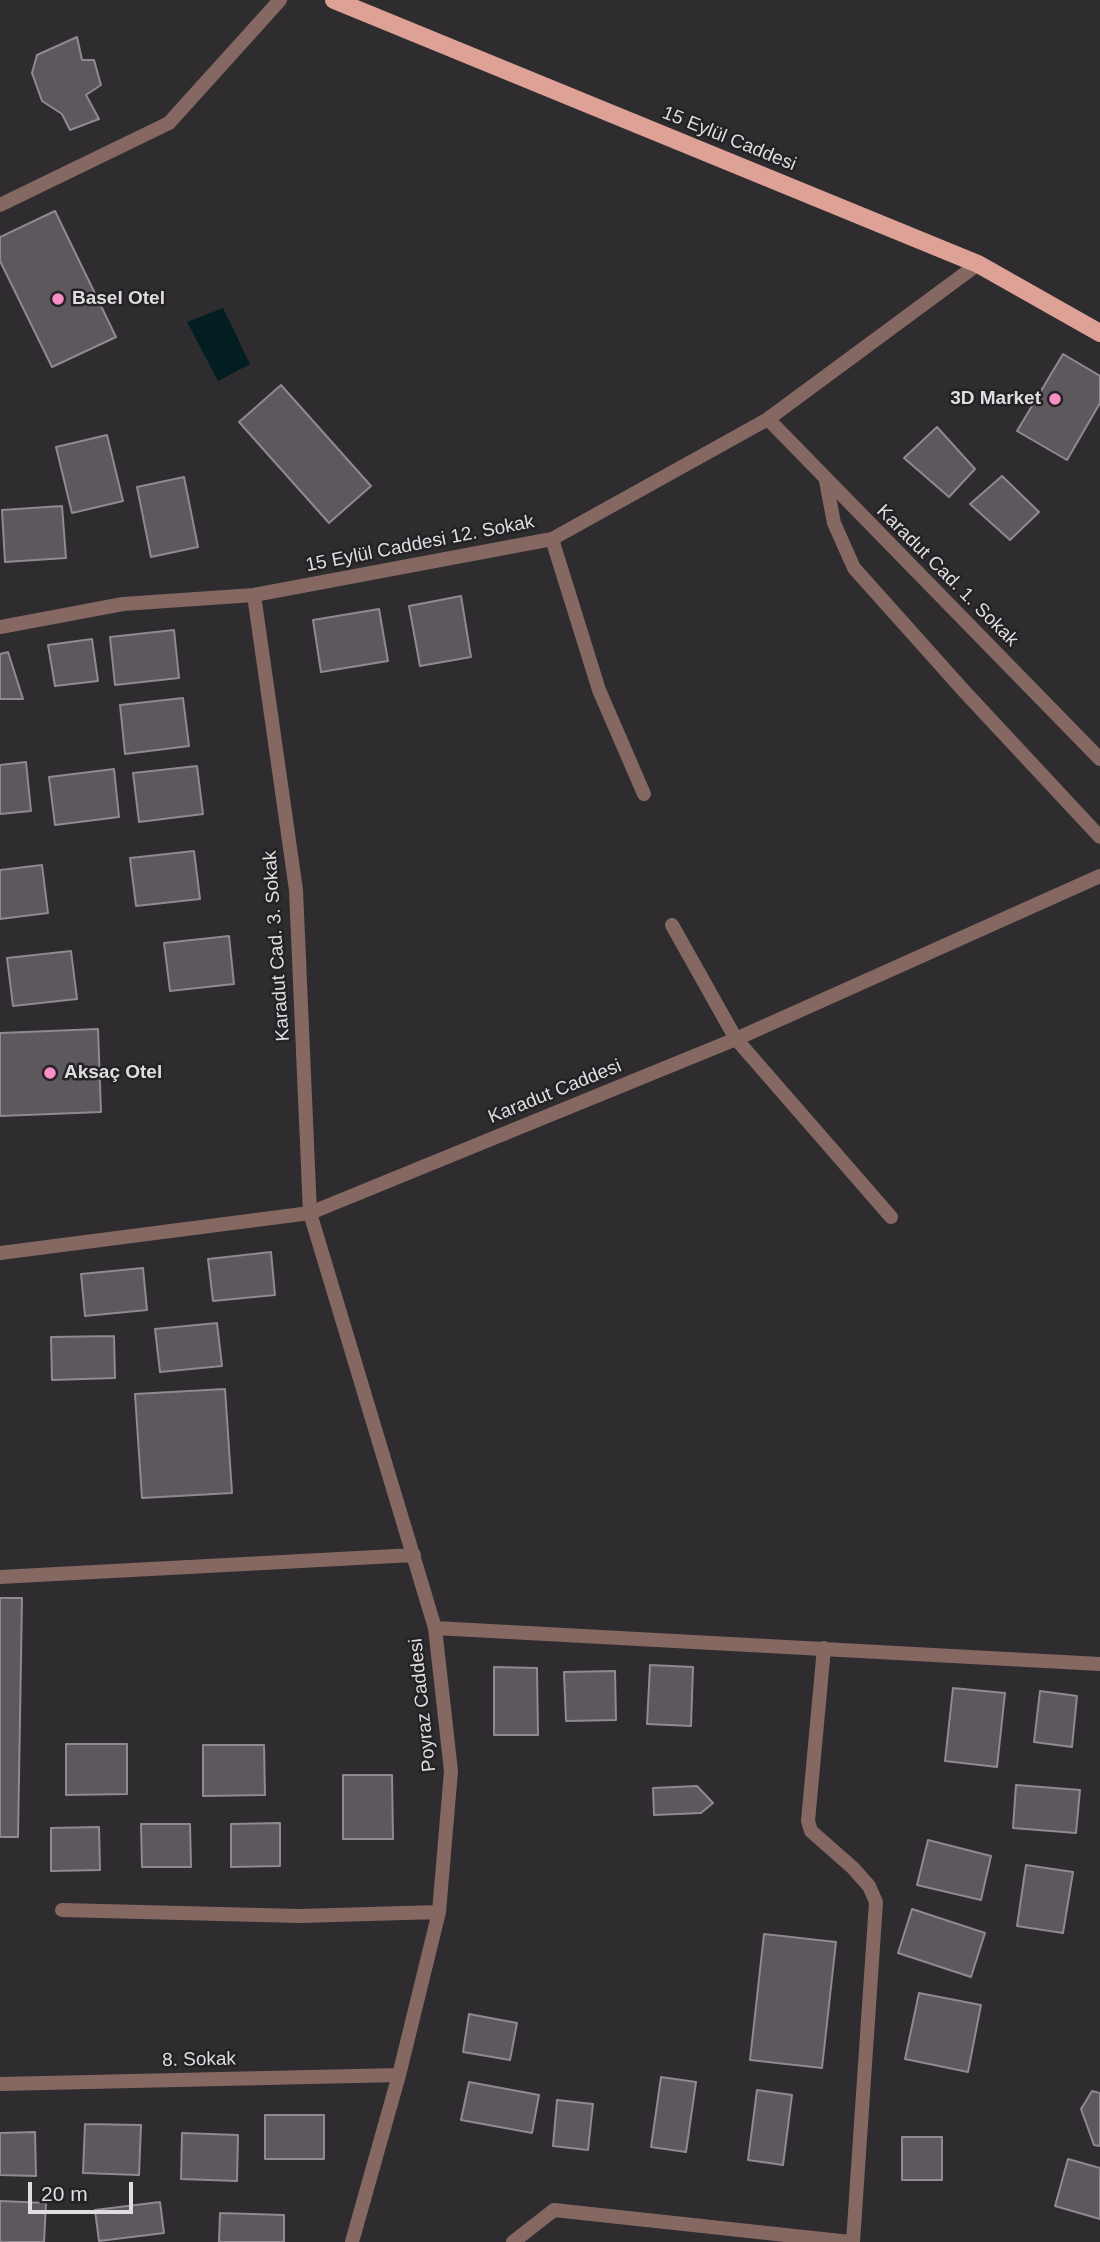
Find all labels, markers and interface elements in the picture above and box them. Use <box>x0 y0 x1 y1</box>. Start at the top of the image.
street label: 15 Eylül Caddesi <box>659 102 799 176</box>
place label: Basel Otel <box>72 288 165 310</box>
marker: Basel Otel <box>50 291 66 307</box>
place label: 3D Market <box>950 388 1041 410</box>
marker: 3D Market <box>1047 391 1063 407</box>
street label: Karadut Cad. 1. Sokak <box>871 500 1023 652</box>
street label: 15 Eylül Caddesi 12. Sokak <box>304 511 536 577</box>
street label: Karadut Cad. 3. Sokak <box>259 850 295 1042</box>
street label: Karadut Caddesi <box>485 1055 625 1129</box>
place label: Aksaç Otel <box>64 1062 162 1084</box>
marker: Aksaç Otel <box>42 1065 58 1081</box>
street label: Poyraz Caddesi <box>405 1637 441 1773</box>
street label: 8. Sokak <box>162 2048 236 2072</box>
scale bar <box>32 2168 136 2212</box>
text: 20 m <box>41 2182 88 2205</box>

